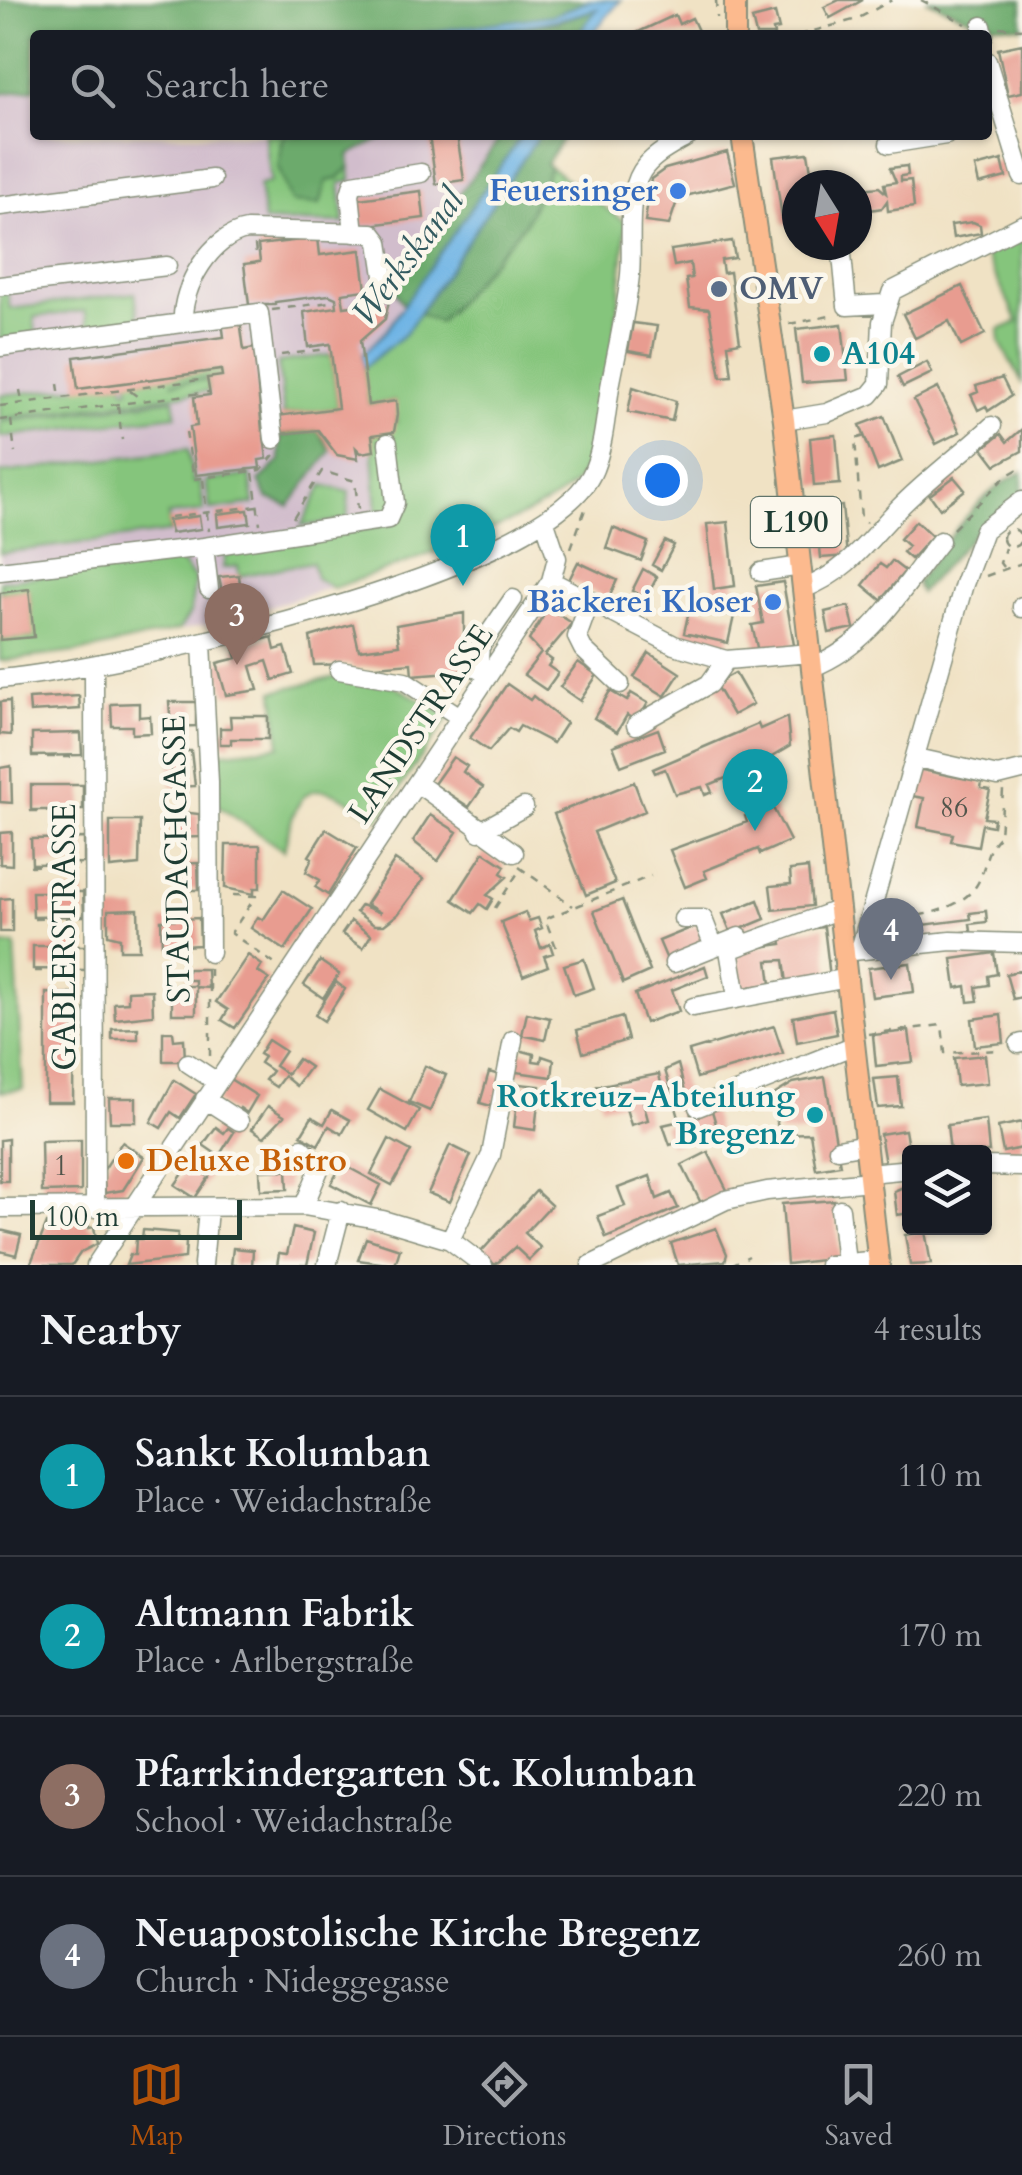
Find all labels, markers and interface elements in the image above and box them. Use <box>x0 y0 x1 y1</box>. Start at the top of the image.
search box <box>30 30 992 140</box>
icon: search <box>65 58 120 113</box>
text: Search here <box>145 59 329 111</box>
place label: Feuersinger <box>489 169 658 213</box>
north arrow <box>782 170 872 260</box>
water label: Werkskanal <box>340 177 476 336</box>
marker: Feuersinger <box>667 180 689 202</box>
place label: OMV <box>739 267 824 311</box>
marker: OMV <box>708 278 730 300</box>
place label: A104 <box>842 332 915 376</box>
marker: A104 <box>811 343 833 365</box>
your location <box>637 455 688 506</box>
road number: L190 <box>751 497 841 547</box>
pin: 1 <box>430 504 496 586</box>
place label: Bäckerei Kloser <box>527 580 753 624</box>
pin: 3 <box>204 582 270 665</box>
marker: Bäckerei Kloser <box>762 591 784 613</box>
street label: LANDSTRASSE <box>338 616 504 832</box>
street label: STAUDACHGASSE <box>152 714 202 1004</box>
pin: 2 <box>722 748 788 831</box>
house number: 86 <box>940 789 968 827</box>
street label: GABLERSTRASSE <box>43 803 87 1071</box>
pin: 4 <box>858 898 924 980</box>
place label: Rotkreuz-Abteilung Bregenz <box>496 1075 795 1156</box>
marker: Rotkreuz-Abteilung Bregenz <box>804 1104 826 1126</box>
place label: Deluxe Bistro <box>146 1139 347 1183</box>
map controls <box>902 1145 992 1235</box>
button: layers <box>902 1145 992 1235</box>
house number: 1 <box>54 1147 68 1185</box>
marker: Deluxe Bistro <box>115 1150 137 1172</box>
scale bar <box>30 1195 242 1240</box>
text: 100 m <box>45 1198 119 1236</box>
text: Nearby <box>40 1302 182 1359</box>
text: 4 results <box>874 1308 982 1352</box>
text: Sankt Kolumban <box>135 1428 430 1480</box>
text: 1 <box>64 1454 81 1498</box>
text: 110 m <box>897 1454 982 1498</box>
text: Place · Weidachstraße <box>135 1480 432 1524</box>
text: Altmann Fabrik <box>135 1588 414 1640</box>
text: 2 <box>64 1614 81 1658</box>
text: 170 m <box>897 1614 982 1658</box>
text: Place · Arlbergstraße <box>135 1640 414 1684</box>
text: Pfarrkindergarten St. Kolumban <box>135 1748 696 1800</box>
text: 3 <box>64 1774 81 1818</box>
text: 220 m <box>897 1774 982 1818</box>
text: School · Weidachstraße <box>135 1800 453 1844</box>
text: Neuapostolische Kirche Bregenz <box>135 1908 700 1960</box>
text: 4 <box>64 1934 81 1978</box>
text: 260 m <box>897 1934 982 1978</box>
text: Church · Nideggegasse <box>135 1960 450 2004</box>
tab: Map <box>129 2057 184 2155</box>
tab: Directions <box>443 2057 566 2155</box>
tab: Saved <box>825 2057 893 2155</box>

